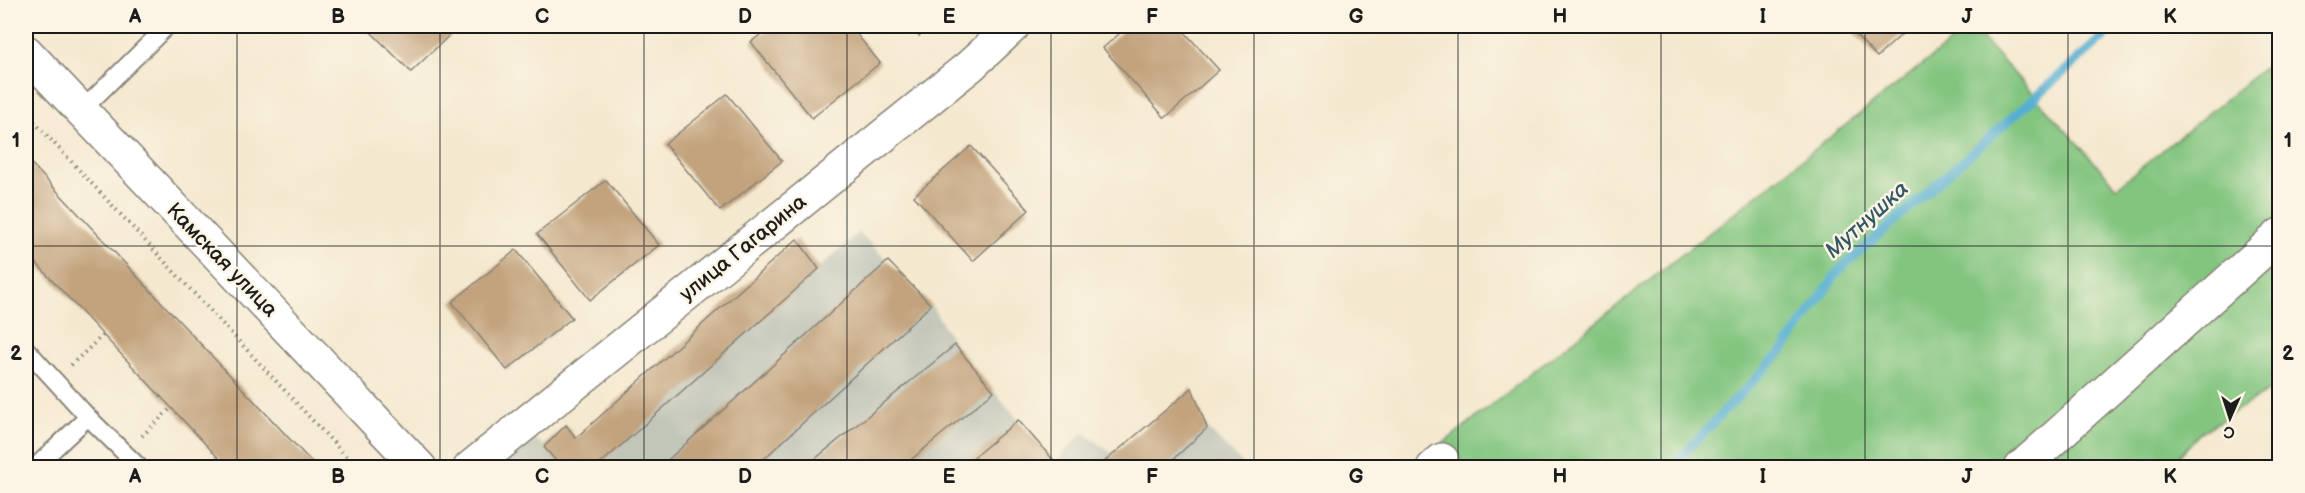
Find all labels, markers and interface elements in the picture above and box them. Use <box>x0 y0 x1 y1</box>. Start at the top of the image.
text: A <box>128 5 142 29</box>
text: B <box>331 5 345 29</box>
text: C <box>535 5 549 29</box>
text: D <box>738 5 752 29</box>
text: E <box>943 5 956 29</box>
text: F <box>1146 5 1158 29</box>
text: G <box>1349 5 1364 29</box>
text: H <box>1553 5 1567 29</box>
text: I <box>1760 5 1766 29</box>
text: J <box>1962 5 1974 29</box>
text: K <box>2163 5 2177 29</box>
text: 1 <box>12 129 20 153</box>
text: 1 <box>2284 129 2292 153</box>
water label: Мутнушка <box>1820 175 1914 265</box>
street label: улица Гагарина <box>675 189 812 307</box>
street label: Камская улица <box>161 198 283 323</box>
text: 2 <box>10 342 22 366</box>
text: 2 <box>2282 342 2294 366</box>
north arrow <box>2200 388 2260 448</box>
text: С <box>2223 422 2235 441</box>
text: A <box>128 465 142 489</box>
text: B <box>331 465 345 489</box>
text: C <box>535 465 549 489</box>
text: D <box>738 465 752 489</box>
text: E <box>943 465 956 489</box>
text: F <box>1146 465 1158 489</box>
text: G <box>1349 465 1364 489</box>
text: H <box>1553 465 1567 489</box>
text: I <box>1760 465 1766 489</box>
text: J <box>1962 465 1974 489</box>
text: K <box>2163 465 2177 489</box>

